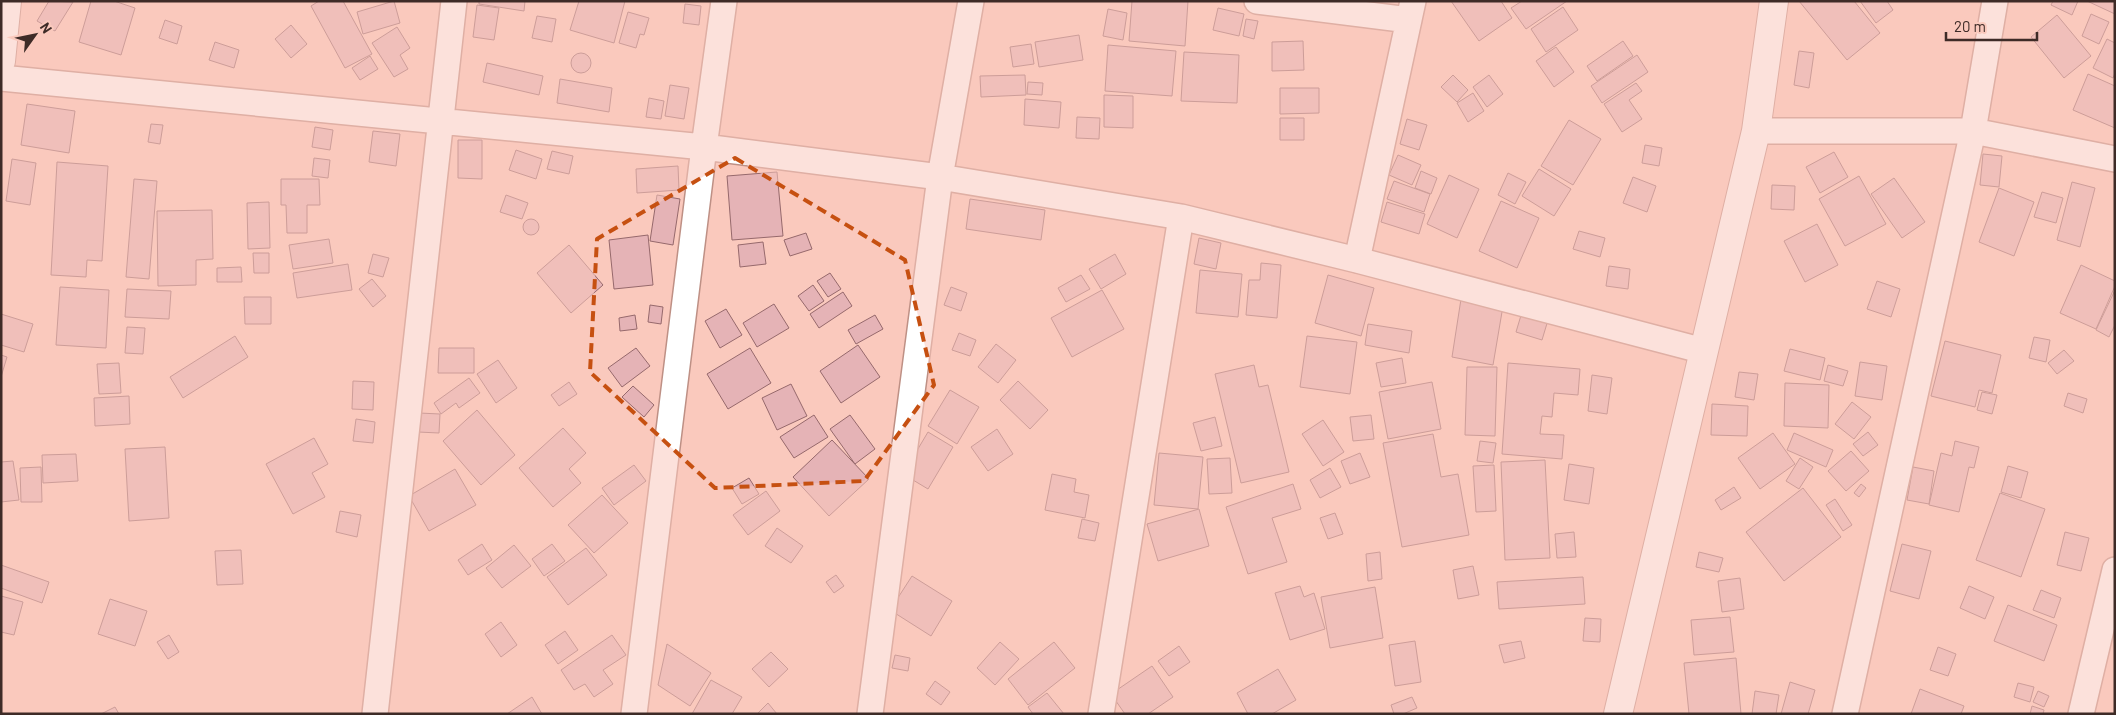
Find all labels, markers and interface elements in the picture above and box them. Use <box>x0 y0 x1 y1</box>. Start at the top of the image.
north arrow <box>10 10 60 60</box>
scale bar <box>1946 10 2037 42</box>
text: 20 m <box>1954 17 1986 35</box>
text: N <box>37 19 56 36</box>

